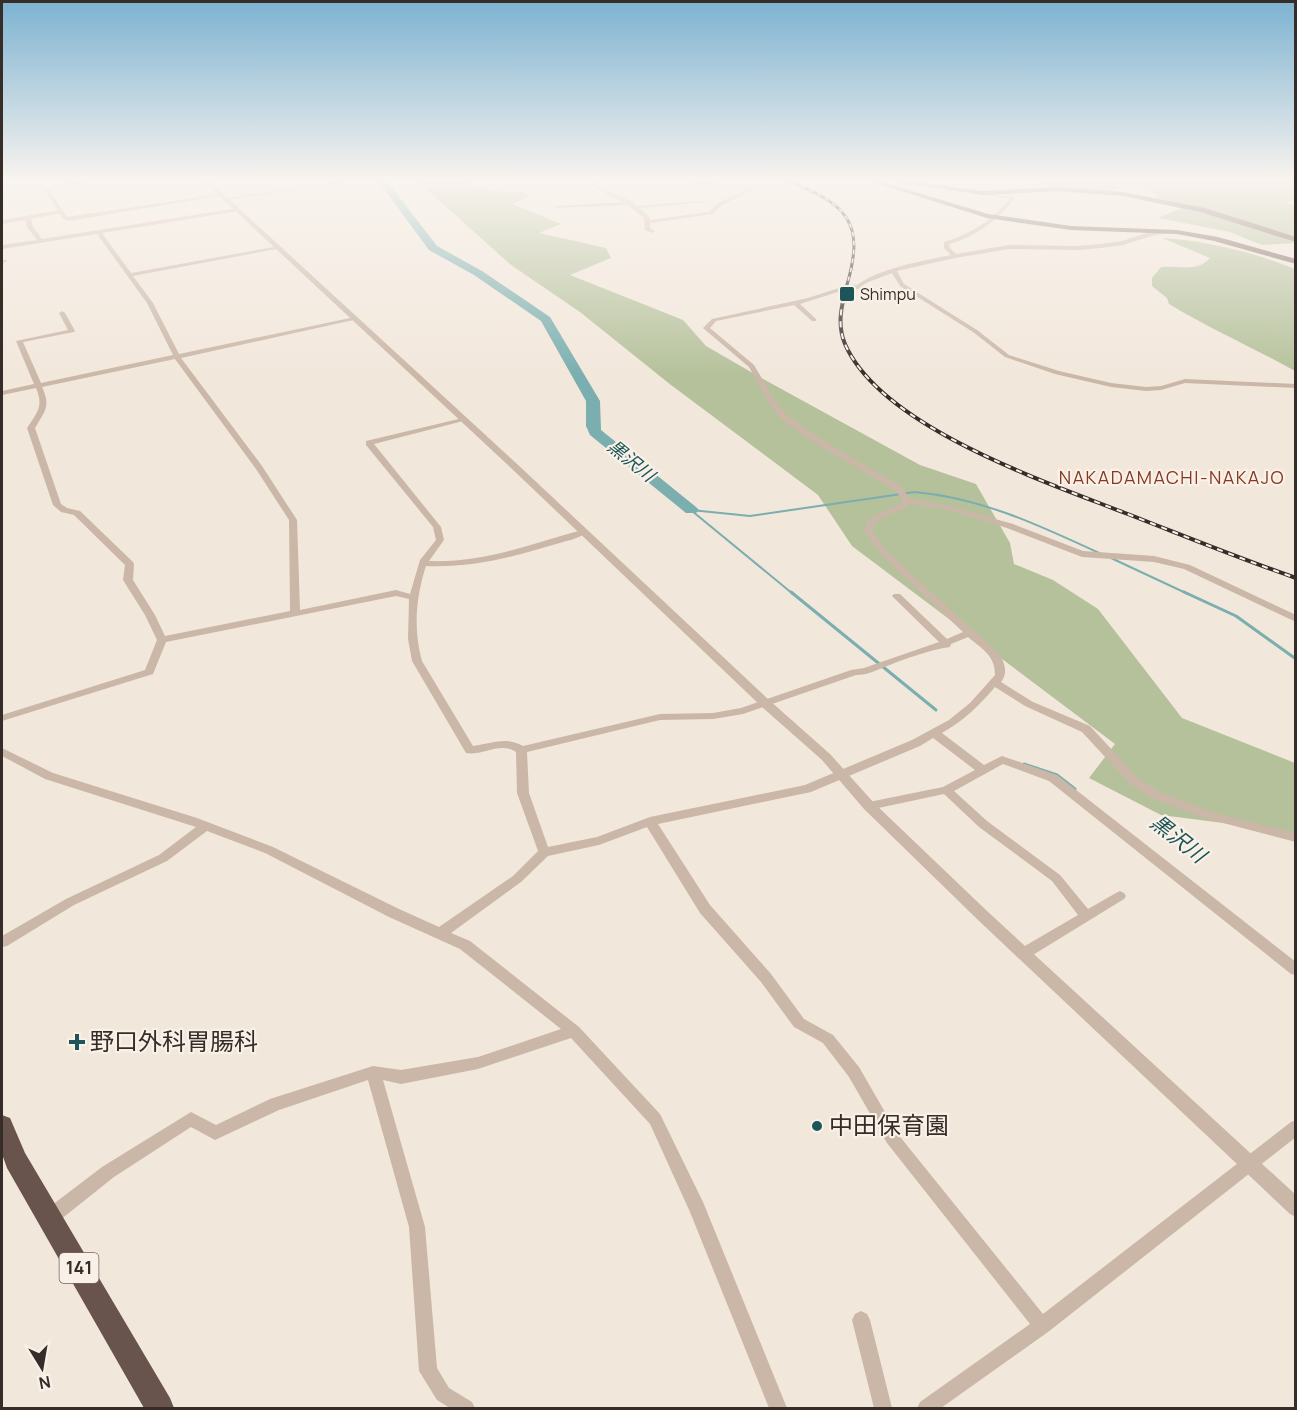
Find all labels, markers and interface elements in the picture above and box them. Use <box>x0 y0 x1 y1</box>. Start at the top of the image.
place label: Shimpu <box>860 283 916 305</box>
marker: Shimpu <box>838 285 856 303</box>
water label: 黒沢川 <box>603 434 662 488</box>
district label: NAKADAMACHI-NAKAJO <box>1059 465 1285 489</box>
water label: 黒沢川 <box>1145 808 1214 870</box>
place label: 野口外科胃腸科 <box>90 1024 258 1057</box>
marker: 野口外科胃腸科 <box>68 1033 86 1051</box>
place label: 中田保育園 <box>829 1108 949 1141</box>
marker: 中田保育園 <box>810 1119 824 1133</box>
road number: 141 <box>60 1253 98 1283</box>
north arrow <box>12 1338 72 1398</box>
text: N <box>37 1371 53 1395</box>

